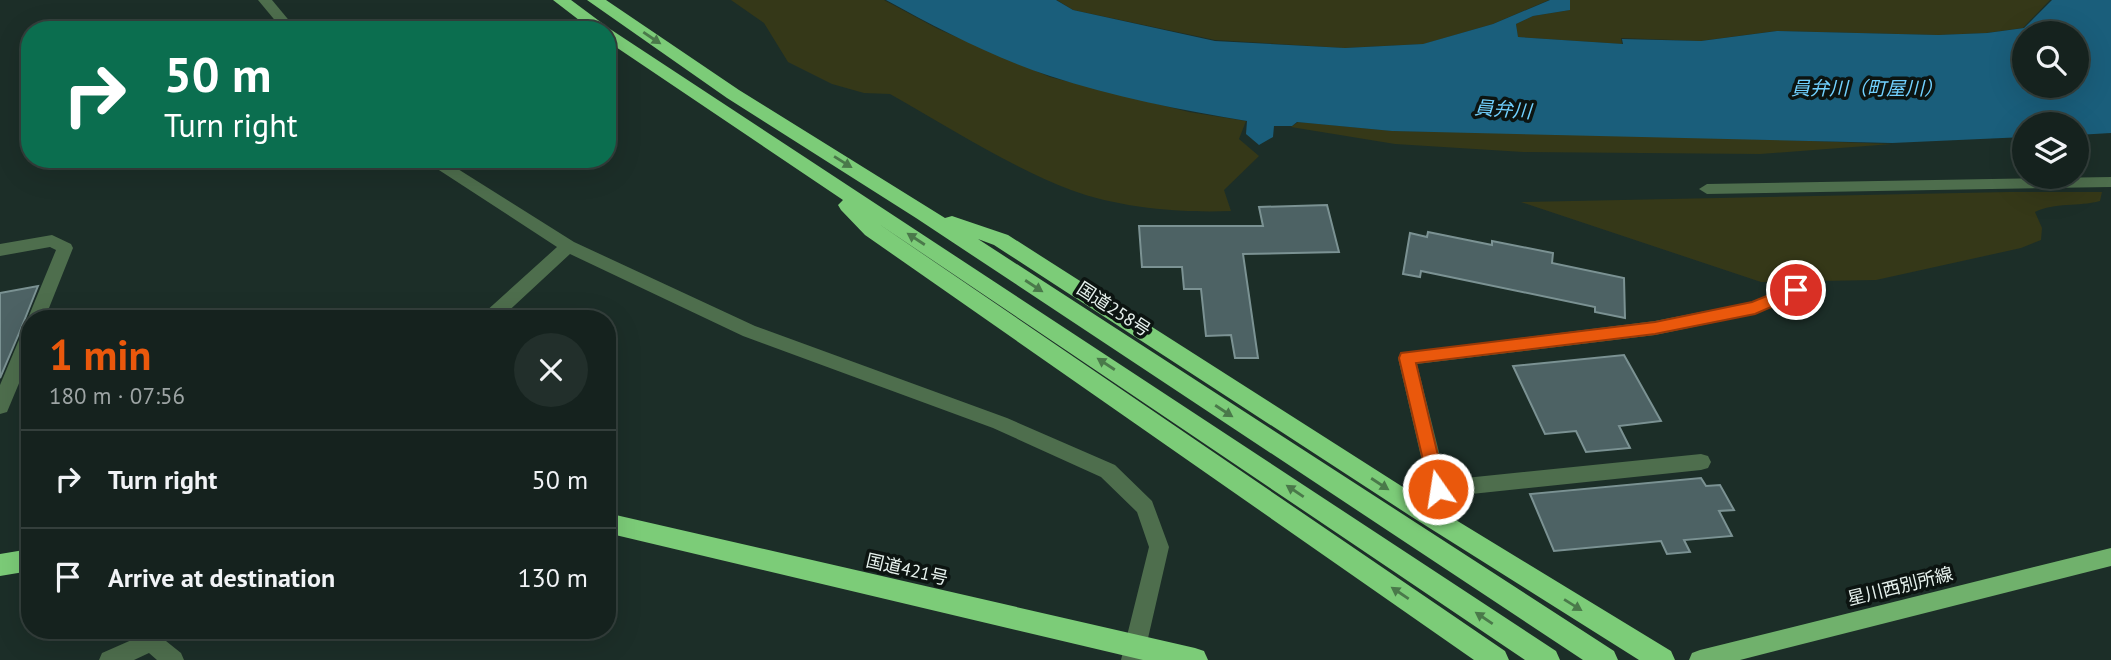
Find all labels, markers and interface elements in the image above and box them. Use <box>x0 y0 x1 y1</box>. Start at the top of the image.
map controls <box>2012 21 2089 189</box>
button: search <box>2012 21 2089 98</box>
one-way arrow <box>642 32 662 45</box>
text: 50 m <box>164 42 271 106</box>
icon: right <box>49 49 140 140</box>
water label: 員弁川（町屋川） <box>1791 76 1943 100</box>
water label: 員弁川 <box>1474 95 1534 123</box>
text: Turn right <box>164 104 298 146</box>
button: layers <box>2012 112 2089 189</box>
one-way arrow <box>833 156 852 169</box>
one-way arrow <box>906 233 926 246</box>
pin <box>1766 260 1826 320</box>
icon: arrive <box>1777 271 1815 309</box>
street label: 国道258号 <box>1073 277 1155 341</box>
one-way arrow <box>1024 279 1043 292</box>
text: 1 min <box>49 327 151 382</box>
button: close <box>514 333 588 407</box>
one-way arrow <box>1096 358 1116 371</box>
text: 180 m · 07:56 <box>49 381 185 410</box>
one-way arrow <box>1214 404 1234 417</box>
position arrow <box>1401 452 1475 526</box>
icon: right <box>49 460 87 498</box>
text: Turn right <box>108 463 217 496</box>
text: 50 m <box>532 463 588 496</box>
one-way arrow <box>1371 478 1390 491</box>
one-way arrow <box>1285 484 1305 497</box>
street label: 国道421号 <box>864 548 950 590</box>
icon: arrive <box>49 558 87 596</box>
text: Arrive at destination <box>108 561 335 594</box>
text: 130 m <box>517 561 588 594</box>
street label: 星川西別所線 <box>1845 562 1955 610</box>
one-way arrow <box>1390 587 1409 600</box>
one-way arrow <box>1564 599 1583 612</box>
one-way arrow <box>1474 611 1494 624</box>

